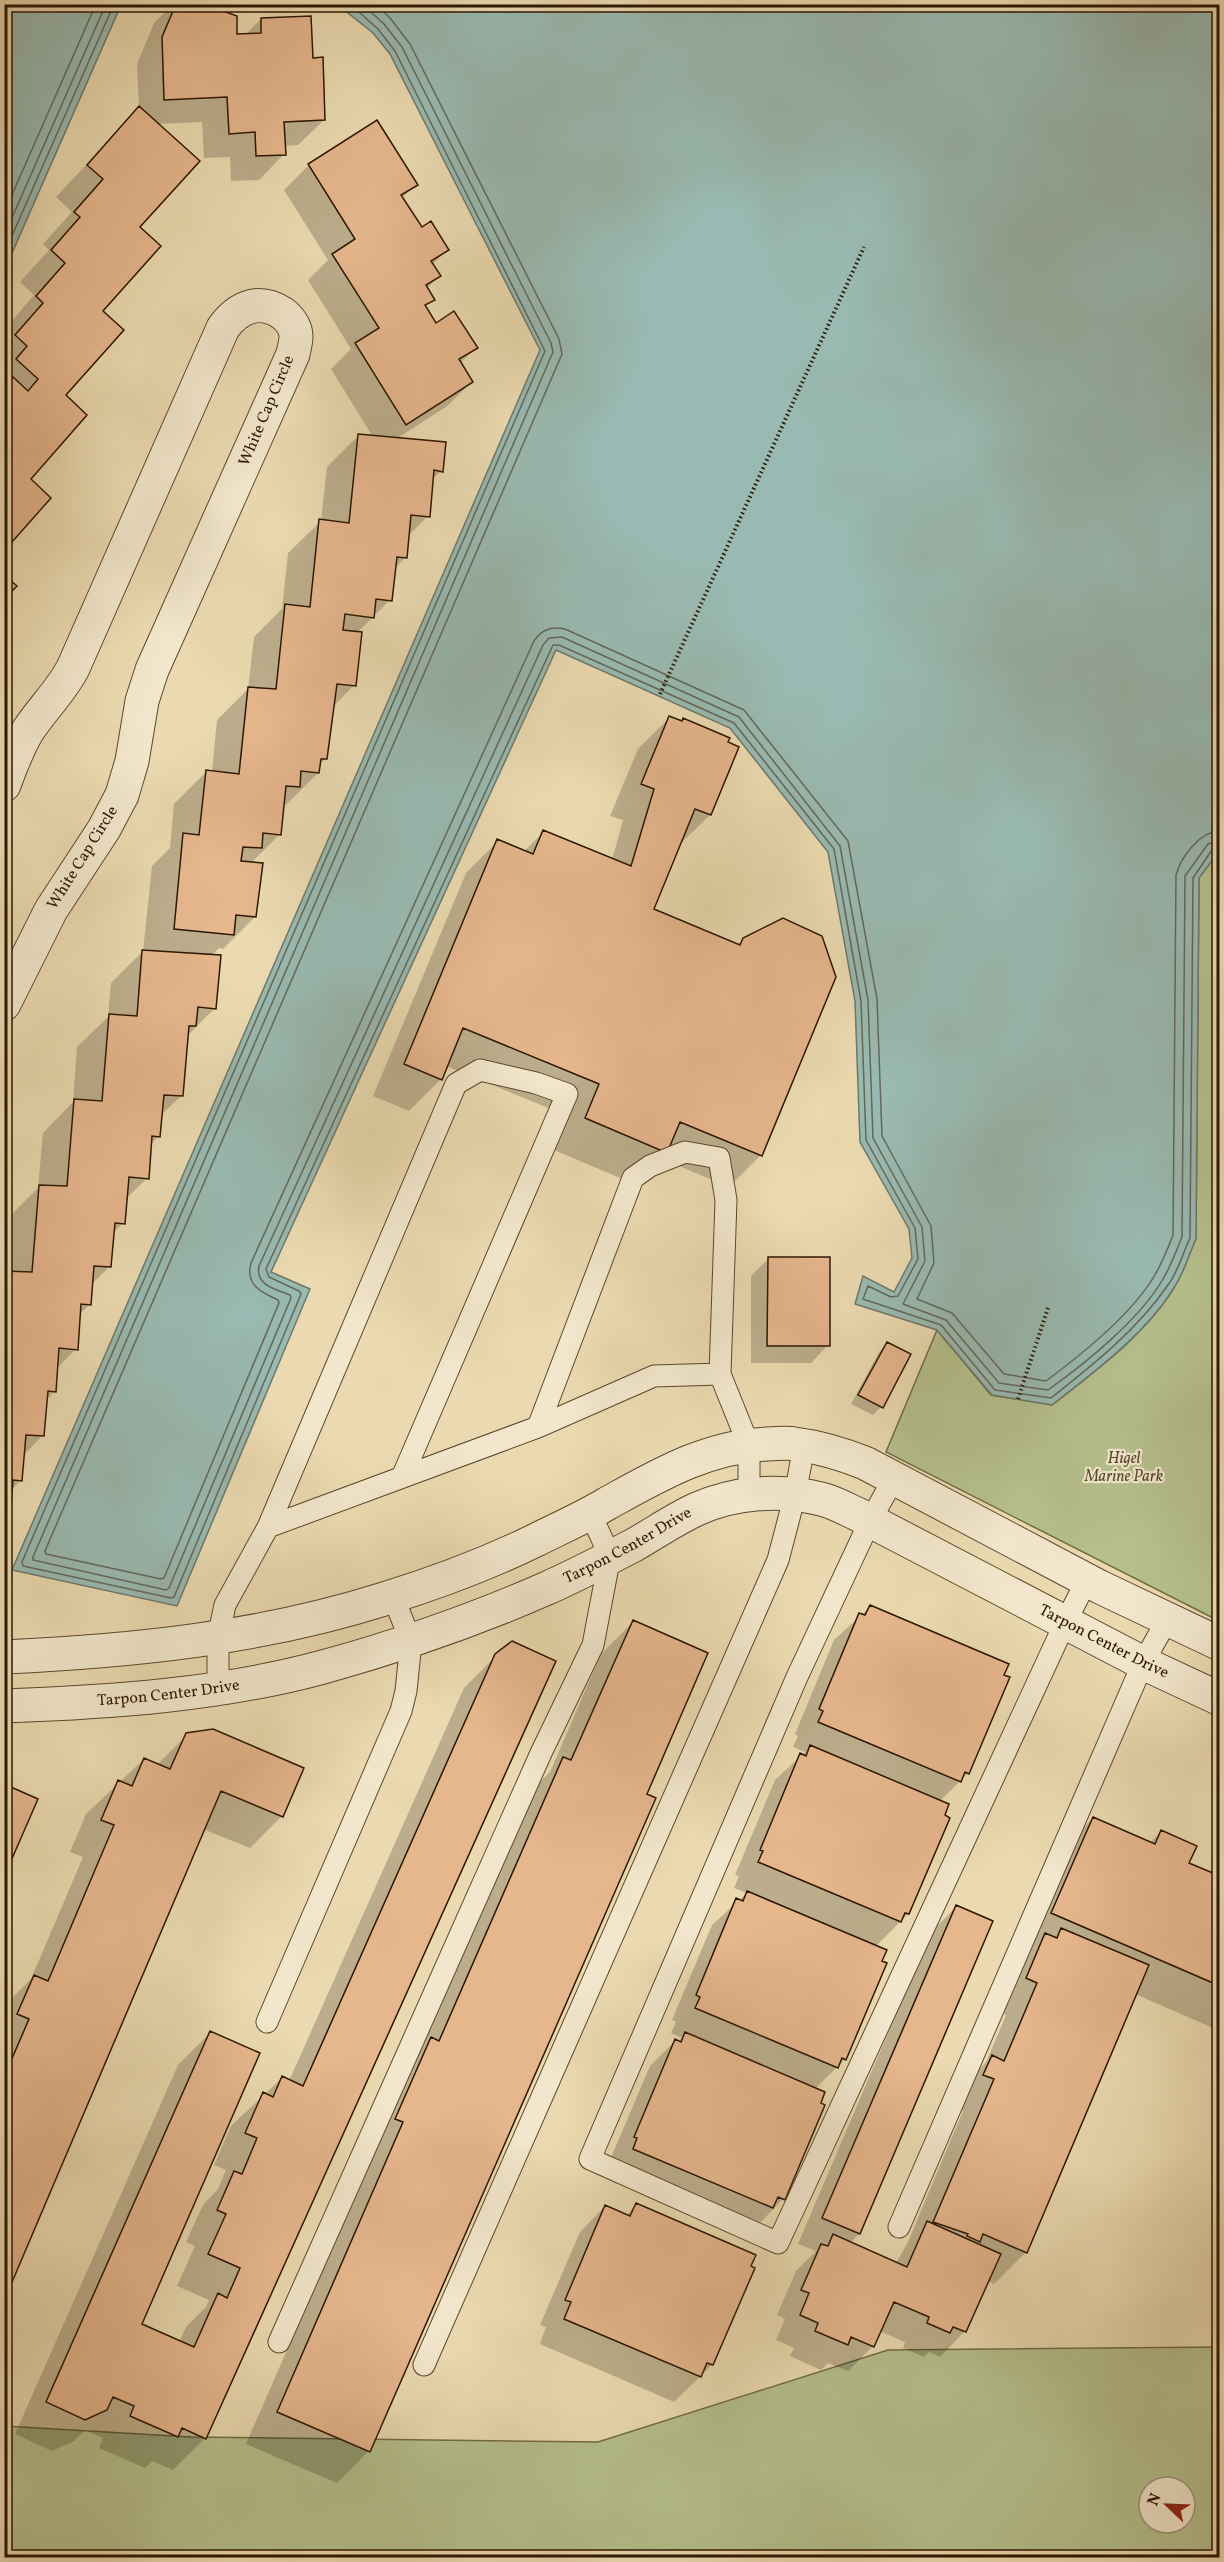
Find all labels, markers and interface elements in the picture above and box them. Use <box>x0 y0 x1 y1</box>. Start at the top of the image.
street label: White Cap Circle <box>234 352 300 470</box>
street label: White Cap Circle <box>42 802 124 914</box>
park label: Higel Marine Park <box>1084 1448 1164 1488</box>
street label: Tarpon Center Drive <box>560 1502 696 1590</box>
street label: Tarpon Center Drive <box>1035 1600 1172 1684</box>
street label: Tarpon Center Drive <box>96 1674 241 1712</box>
north arrow <box>1137 2475 1197 2535</box>
text: N <box>1143 2490 1168 2510</box>

